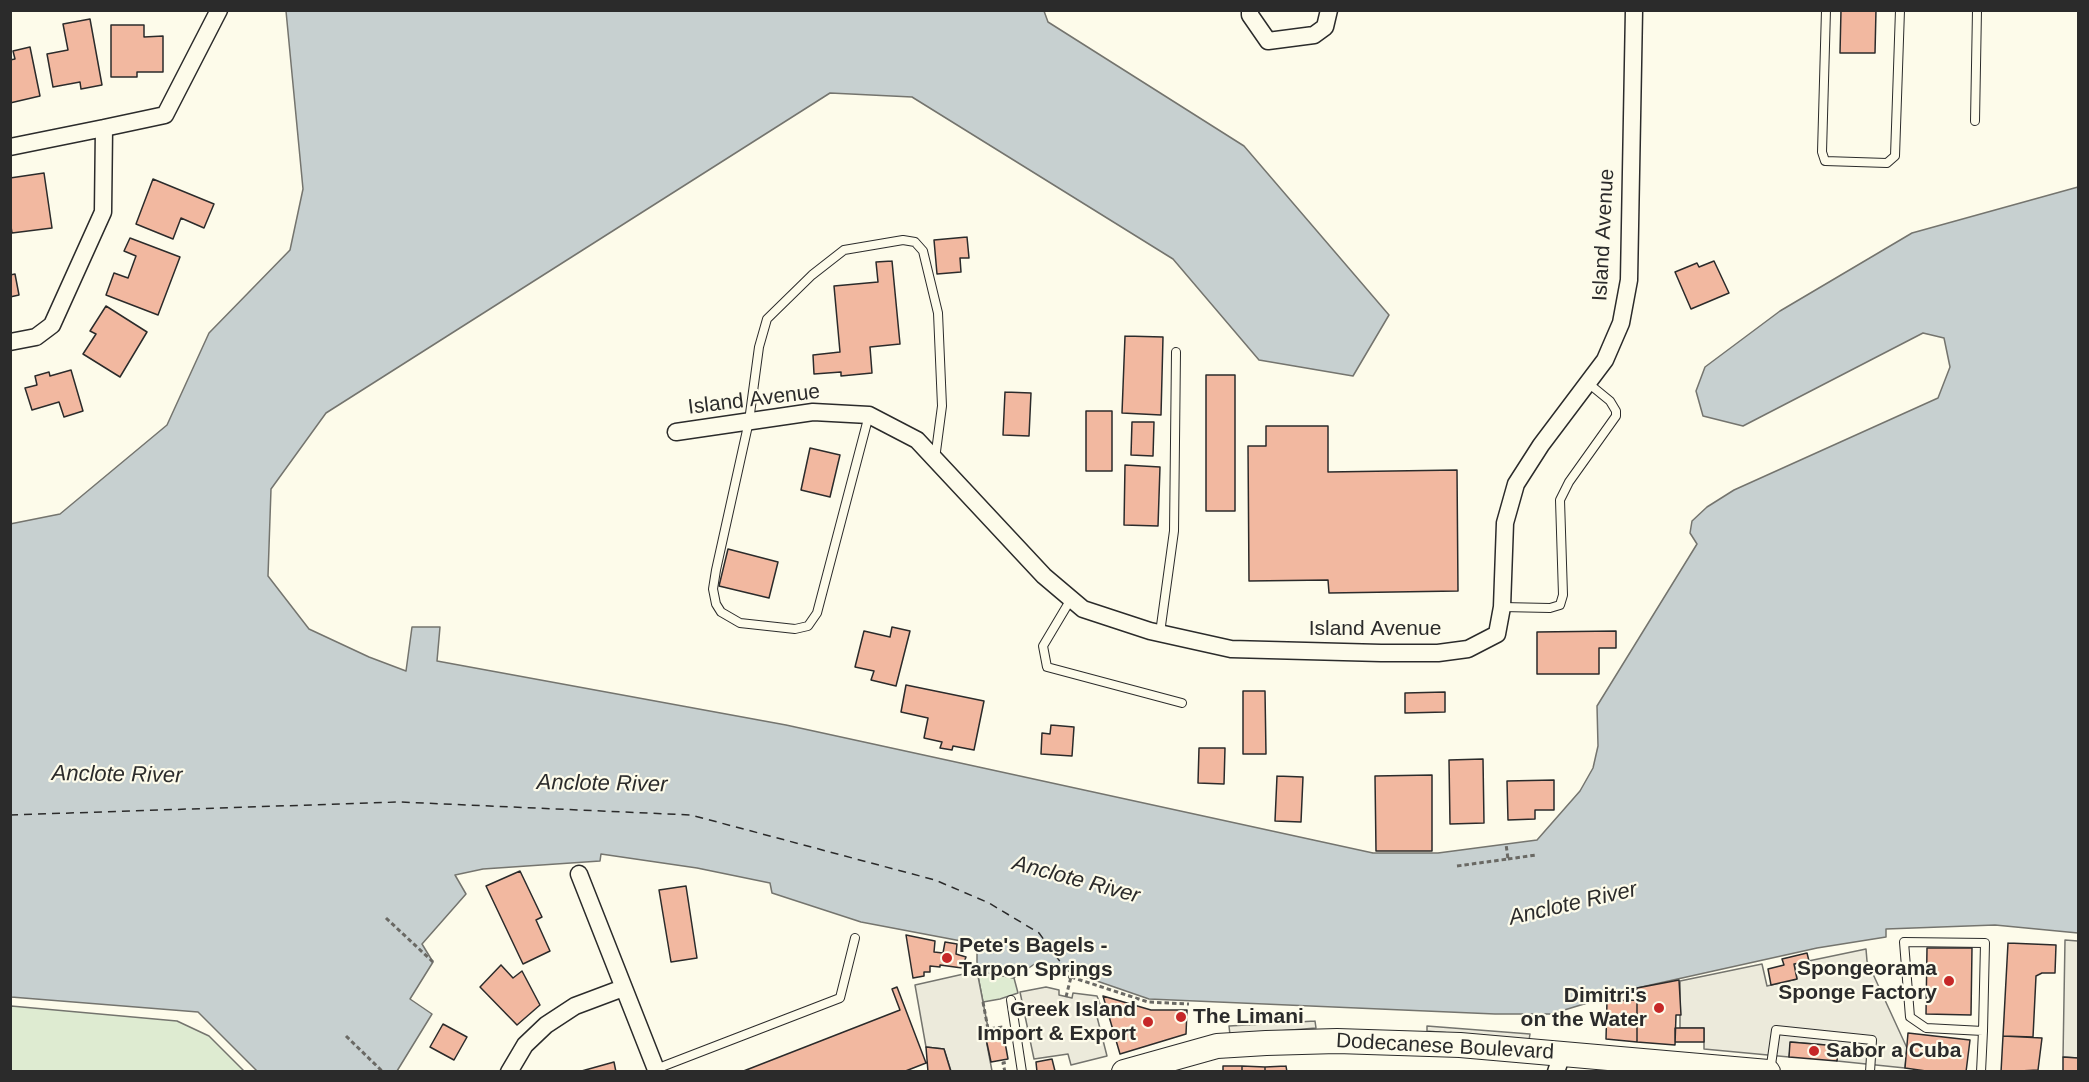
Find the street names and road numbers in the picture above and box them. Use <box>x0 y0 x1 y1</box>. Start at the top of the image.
street label: Island Avenue <box>1588 168 1620 302</box>
street label: Island Avenue <box>687 379 821 421</box>
street label: Island Avenue <box>1309 616 1441 642</box>
street label: Dodecanese Boulevard <box>1335 1029 1555 1065</box>

